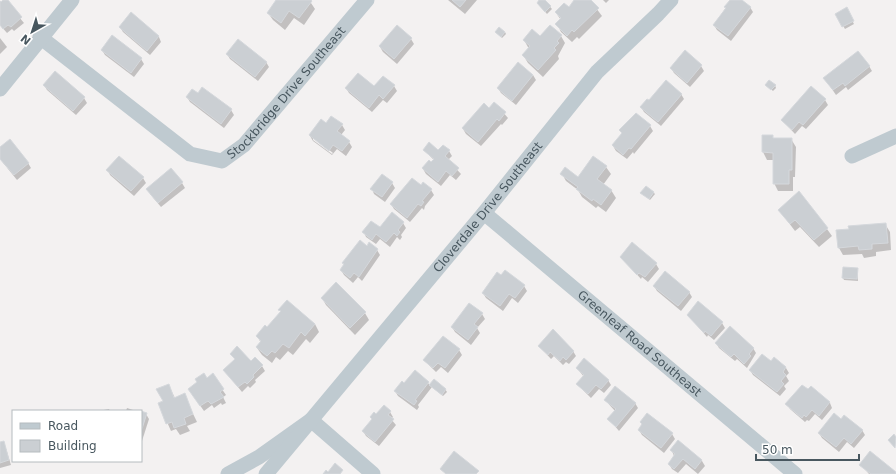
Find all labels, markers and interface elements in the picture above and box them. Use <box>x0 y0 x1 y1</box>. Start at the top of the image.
north arrow <box>12 12 52 52</box>
street label: Stockbridge Drive Southeast <box>224 24 348 162</box>
text: N <box>18 31 34 47</box>
street label: Cloverdale Drive Southeast <box>430 139 545 275</box>
street label: Greenleaf Road Southeast <box>575 288 704 400</box>
legend <box>12 410 142 462</box>
text: Road <box>48 419 78 433</box>
scale bar <box>756 436 859 462</box>
text: Building <box>48 439 97 453</box>
text: 50 m <box>762 443 793 457</box>

